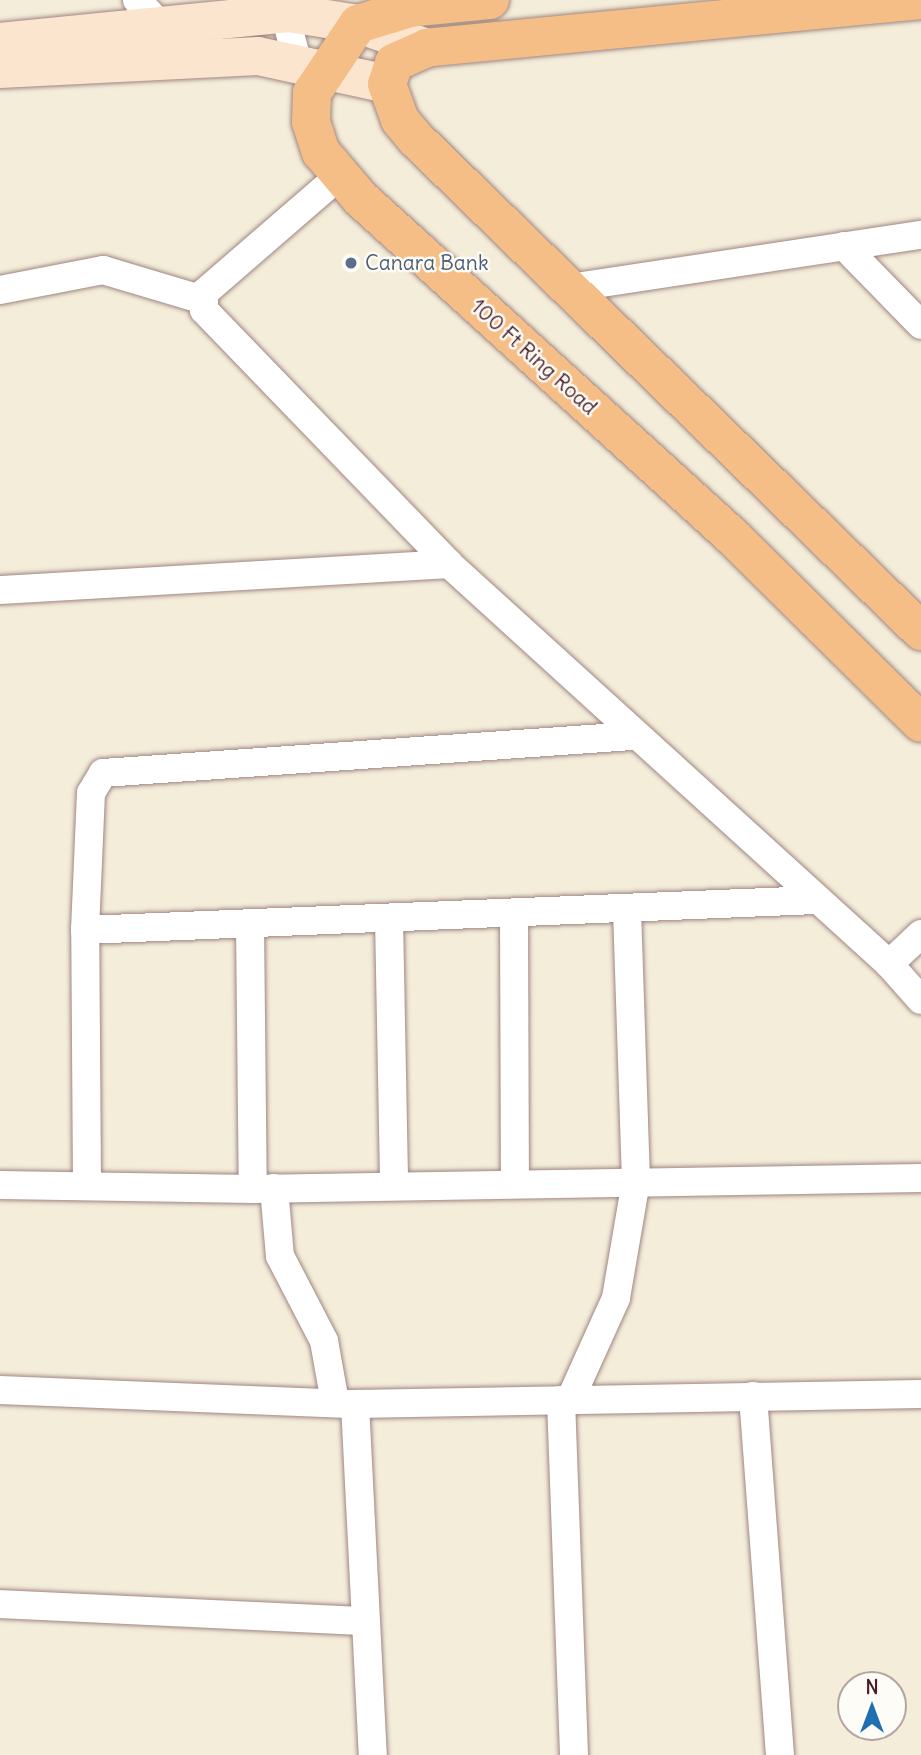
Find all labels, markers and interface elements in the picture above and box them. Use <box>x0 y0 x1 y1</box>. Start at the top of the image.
place label: Canara Bank <box>365 250 489 276</box>
marker: Canara Bank <box>343 255 359 271</box>
street label: 100 Ft Ring Road <box>466 294 602 420</box>
north arrow <box>837 1671 907 1741</box>
text: N <box>865 1675 879 1699</box>

